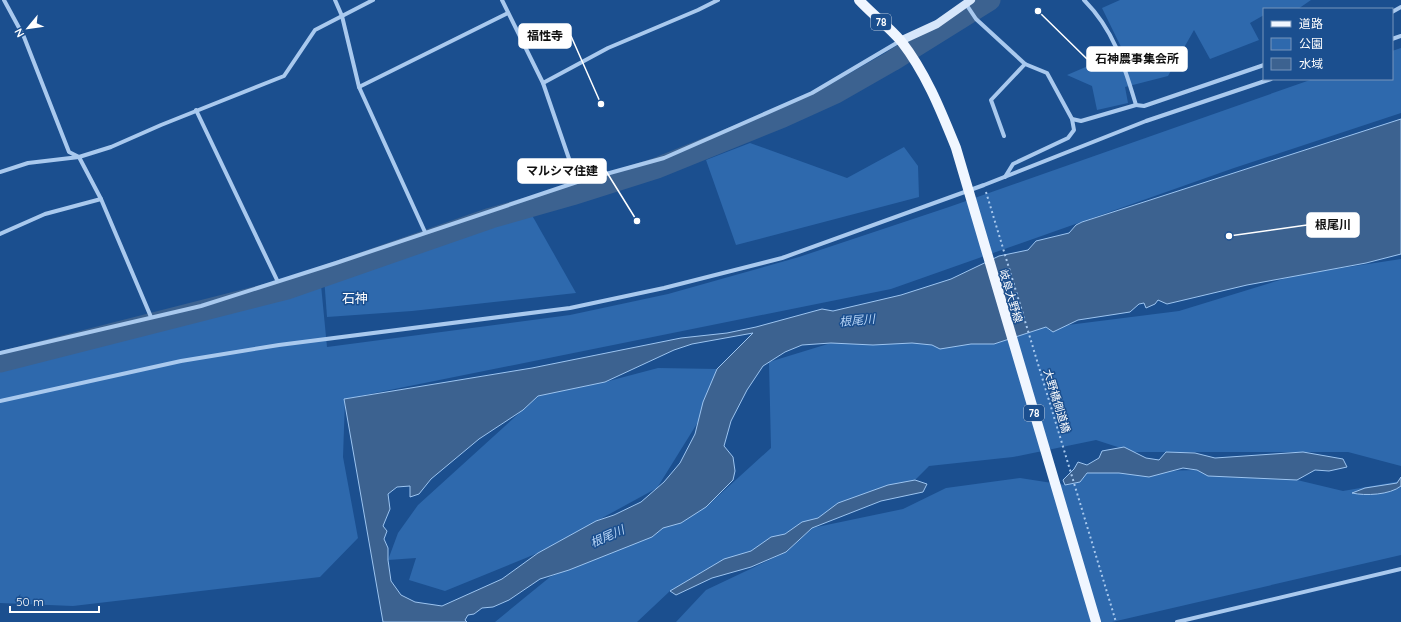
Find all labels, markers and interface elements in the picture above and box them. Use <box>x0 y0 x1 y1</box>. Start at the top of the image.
north arrow <box>8 8 48 48</box>
legend <box>1263 8 1393 80</box>
road number: 78 <box>871 14 891 30</box>
text: 道路 <box>1299 16 1323 31</box>
callout: 福性寺 <box>519 24 571 48</box>
text: N <box>11 26 27 40</box>
text: 福性寺 <box>527 28 563 43</box>
text: 公園 <box>1299 36 1323 51</box>
callout: 石神農事集会所 <box>1087 47 1187 71</box>
text: 石神農事集会所 <box>1095 51 1179 66</box>
text: 水域 <box>1299 56 1323 71</box>
callout: マルシマ住建 <box>518 159 606 183</box>
text: マルシマ住建 <box>526 163 598 178</box>
callout: 根尾川 <box>1307 213 1359 237</box>
text: 根尾川 <box>1315 217 1351 232</box>
street label: 岐阜大野線 <box>996 268 1026 324</box>
district label: 石神 <box>342 290 368 306</box>
water label: 根尾川 <box>838 311 878 329</box>
street label: 大野橋側道橋 <box>1041 367 1073 435</box>
road number: 78 <box>1024 405 1044 421</box>
water label: 根尾川 <box>587 521 628 550</box>
scale bar <box>10 588 99 614</box>
text: 50 m <box>16 594 44 609</box>

